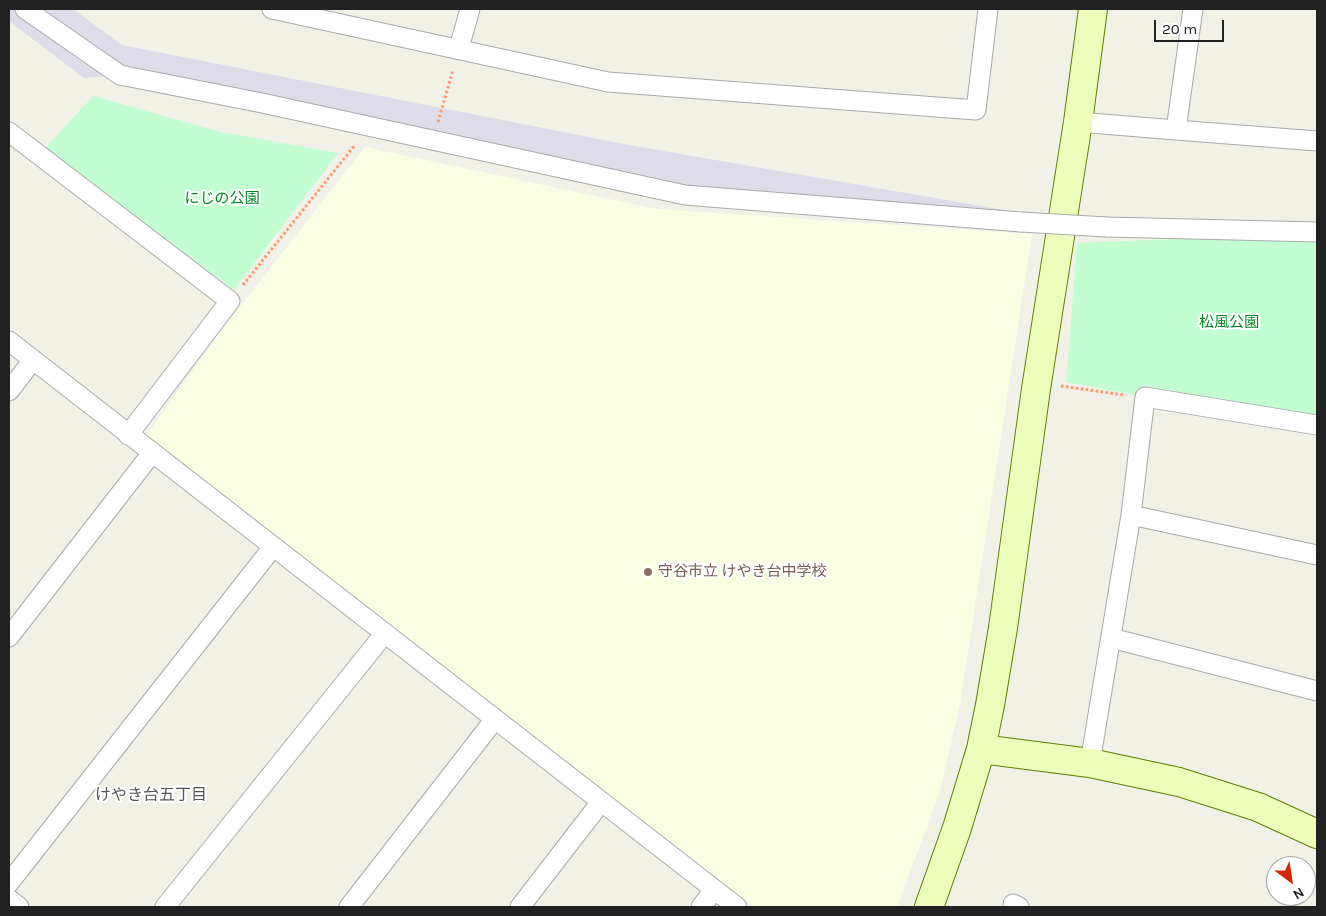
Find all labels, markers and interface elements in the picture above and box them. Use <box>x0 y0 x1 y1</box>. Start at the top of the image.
scale bar <box>1156 10 1226 42</box>
text: 20 m <box>1162 20 1197 38</box>
park label: にじの公園 <box>185 190 259 208</box>
park label: 松風公園 <box>1199 314 1259 332</box>
place label: 守谷市立 けやき台中学校 <box>658 563 827 581</box>
marker: 守谷市立 けやき台中学校 <box>642 566 654 578</box>
district label: けやき台五丁目 <box>95 785 207 805</box>
north arrow <box>1266 856 1316 906</box>
text: N <box>1290 884 1307 903</box>

